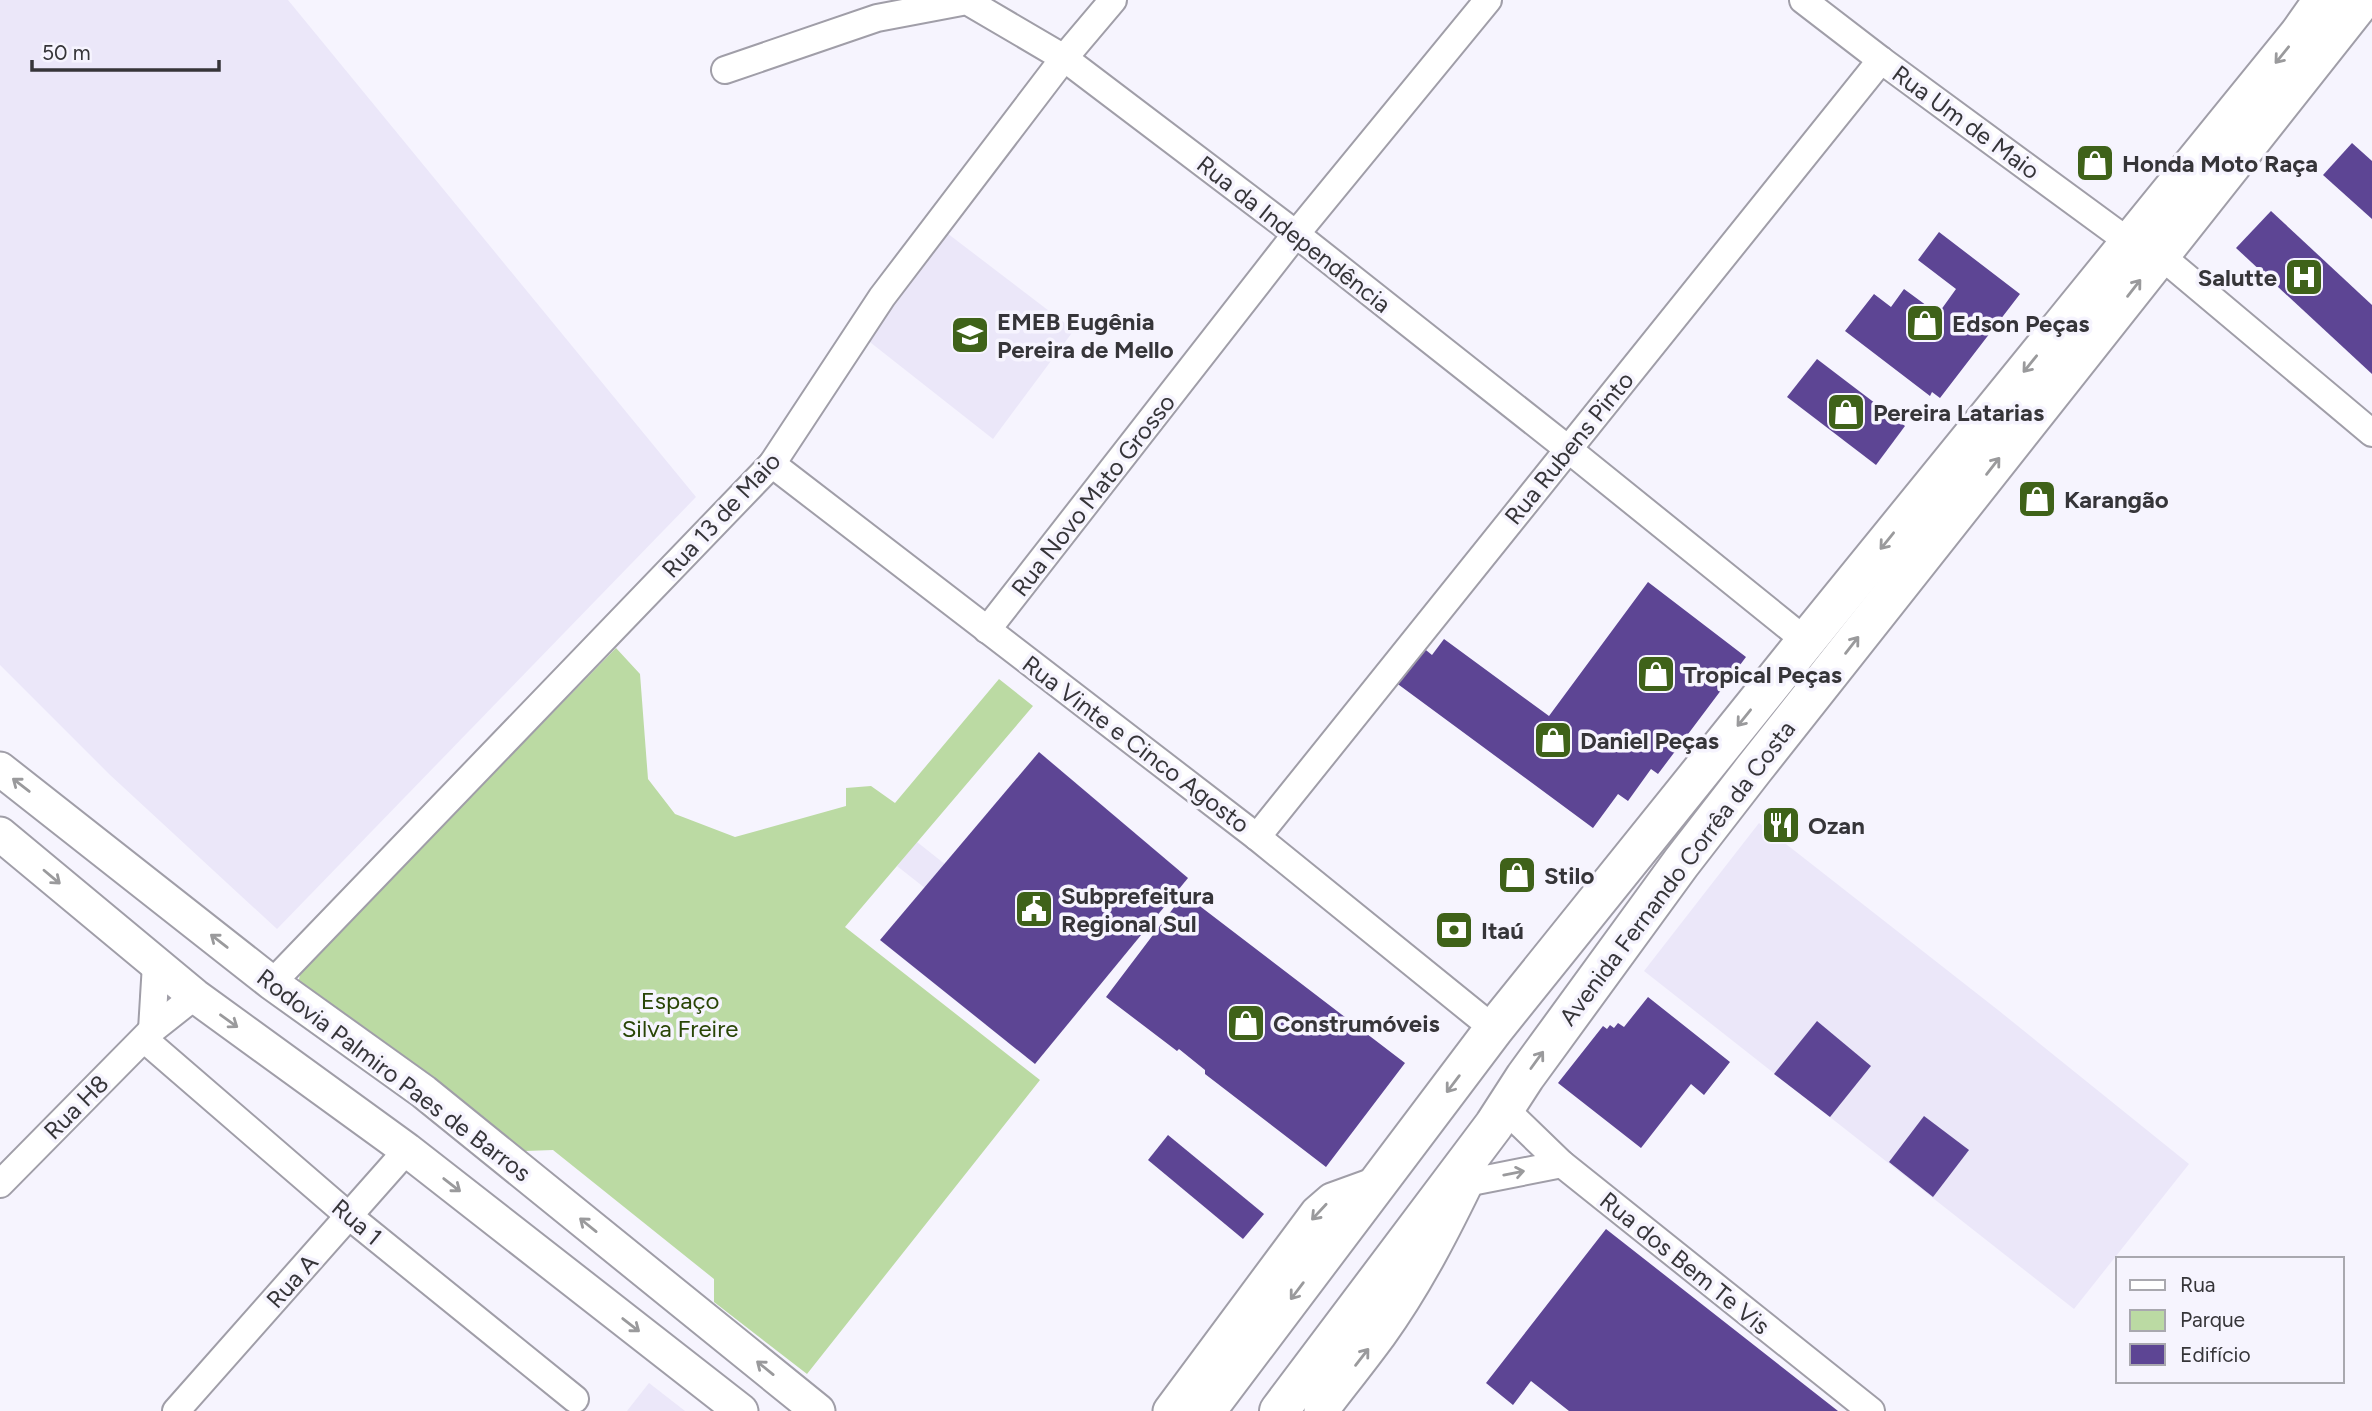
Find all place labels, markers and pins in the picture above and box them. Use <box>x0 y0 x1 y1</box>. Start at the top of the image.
shop icon: Honda Moto Raça <box>2074 142 2116 184</box>
place label: Honda Moto Raça <box>2122 149 2318 178</box>
hospital icon: Salutte <box>2283 256 2325 298</box>
place label: Salutte <box>2198 263 2277 292</box>
shop icon: Edson Peças <box>1904 302 1946 344</box>
place label: EMEB Eugênia Pereira de Mello <box>997 307 1174 364</box>
place label: Edson Peças <box>1952 309 2090 338</box>
school or university icon: EMEB Eugênia Pereira de Mello <box>949 314 991 356</box>
shop icon: Pereira Latarias <box>1825 391 1867 433</box>
place label: Pereira Latarias <box>1873 398 2044 427</box>
shop icon: Karangão <box>2016 478 2058 520</box>
place label: Karangão <box>2064 485 2169 514</box>
shop icon: Tropical Peças <box>1635 653 1677 695</box>
place label: Tropical Peças <box>1683 660 1842 689</box>
shop icon: Daniel Peças <box>1532 719 1574 761</box>
place label: Daniel Peças <box>1580 726 1719 755</box>
restaurant icon: Ozan <box>1760 804 1802 846</box>
place label: Ozan <box>1808 811 1865 840</box>
shop icon: Stilo <box>1496 854 1538 896</box>
place label: Stilo <box>1544 861 1594 890</box>
place label: Subprefeitura Regional Sul <box>1061 881 1214 938</box>
public building icon: Subprefeitura Regional Sul <box>1013 888 1055 930</box>
bank icon: Itaú <box>1433 909 1475 951</box>
place label: Itaú <box>1481 916 1524 945</box>
shop icon: Construmóveis <box>1225 1002 1267 1044</box>
place label: Construmóveis <box>1273 1009 1440 1038</box>

